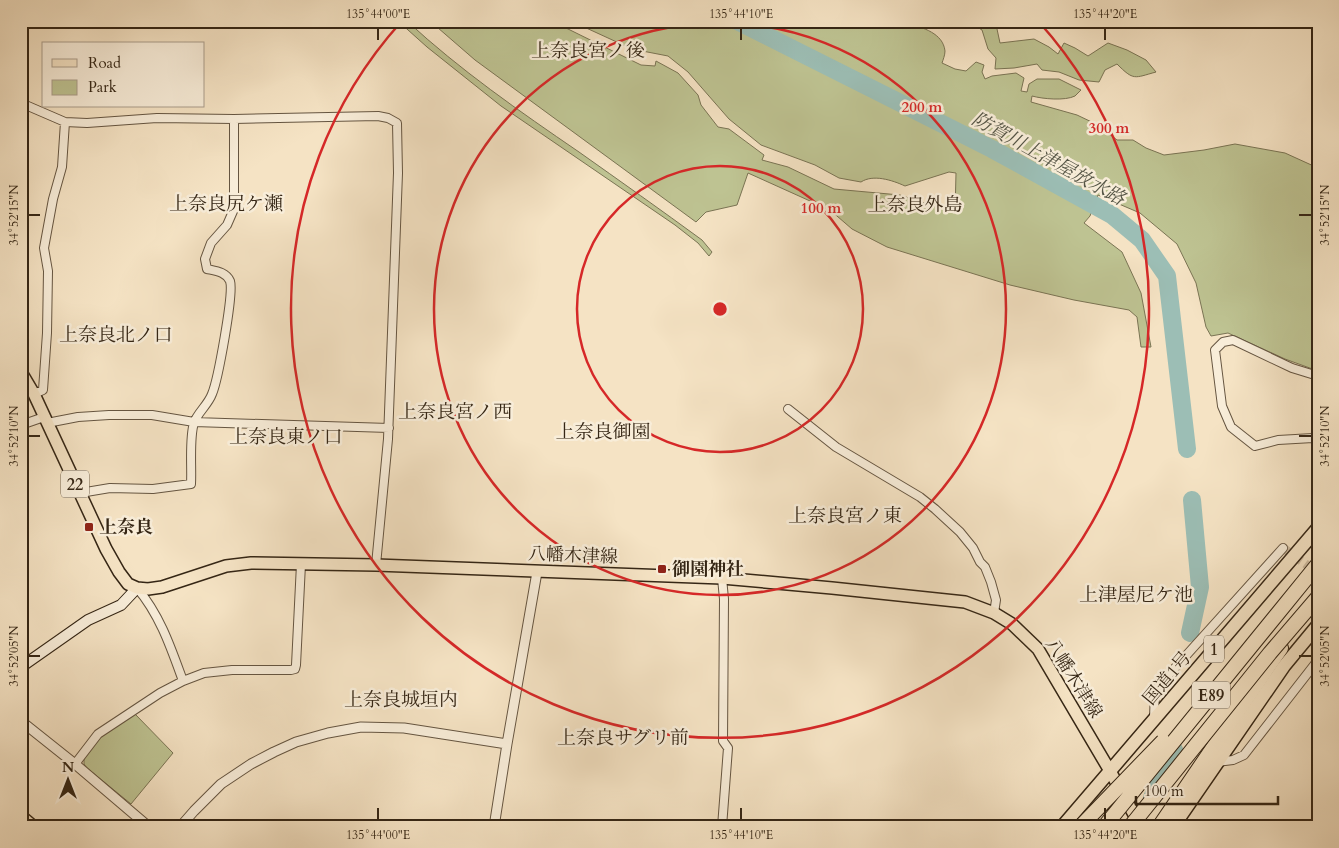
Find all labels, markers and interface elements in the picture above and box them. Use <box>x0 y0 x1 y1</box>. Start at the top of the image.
text: 135°44'00"E <box>346 6 410 22</box>
text: 135°44'10"E <box>709 6 773 22</box>
text: 135°44'20"E <box>1073 6 1137 22</box>
district label: 上奈良宮ノ後 <box>531 38 645 64</box>
legend <box>42 42 205 108</box>
text: Road <box>88 53 121 73</box>
text: Park <box>88 77 117 97</box>
text: 200 m <box>902 97 943 117</box>
water label: 防賀川上津屋放水路 <box>967 106 1131 213</box>
text: 300 m <box>1089 118 1130 138</box>
text: 34°52'15"N <box>6 184 22 245</box>
text: 34°52'15"N <box>1317 184 1333 245</box>
district label: 上奈良尻ケ瀬 <box>169 191 283 217</box>
district label: 上奈良外島 <box>867 192 963 218</box>
text: 100 m <box>801 198 842 218</box>
centre of rings <box>711 300 729 318</box>
district label: 上奈良北ノ口 <box>59 322 173 348</box>
district label: 上奈良宮ノ西 <box>398 399 512 425</box>
text: 34°52'10"N <box>6 405 22 466</box>
text: 34°52'10"N <box>1317 405 1333 466</box>
district label: 上奈良御園 <box>555 419 651 445</box>
district label: 上奈良東ノ口 <box>229 424 343 450</box>
road number: 22 <box>61 470 89 498</box>
district label: 上奈良宮ノ東 <box>788 503 902 529</box>
place label: 上奈良 <box>99 515 153 540</box>
marker: 上奈良 <box>83 521 95 533</box>
street label: 八幡木津線 <box>528 541 618 570</box>
place label: 御園神社 <box>672 557 744 582</box>
marker: 御園神社 <box>656 563 668 575</box>
district label: 上津屋尼ケ池 <box>1079 582 1193 608</box>
text: 34°52'05"N <box>6 625 22 686</box>
text: 34°52'05"N <box>1317 625 1333 686</box>
street label: 八幡木津線 <box>1039 633 1108 723</box>
road number: 1 <box>1204 636 1224 662</box>
street label: 国道1号 <box>1137 646 1197 711</box>
road number: E89 <box>1192 682 1230 708</box>
district label: 上奈良城垣内 <box>344 687 458 713</box>
district label: 上奈良サグリ前 <box>557 725 689 751</box>
north arrow <box>42 756 92 806</box>
text: N <box>62 758 74 777</box>
scale bar <box>1136 773 1279 805</box>
text: 100 m <box>1144 781 1184 801</box>
text: 135°44'00"E <box>346 827 410 843</box>
text: 135°44'10"E <box>709 827 773 843</box>
text: 135°44'20"E <box>1073 827 1137 843</box>

